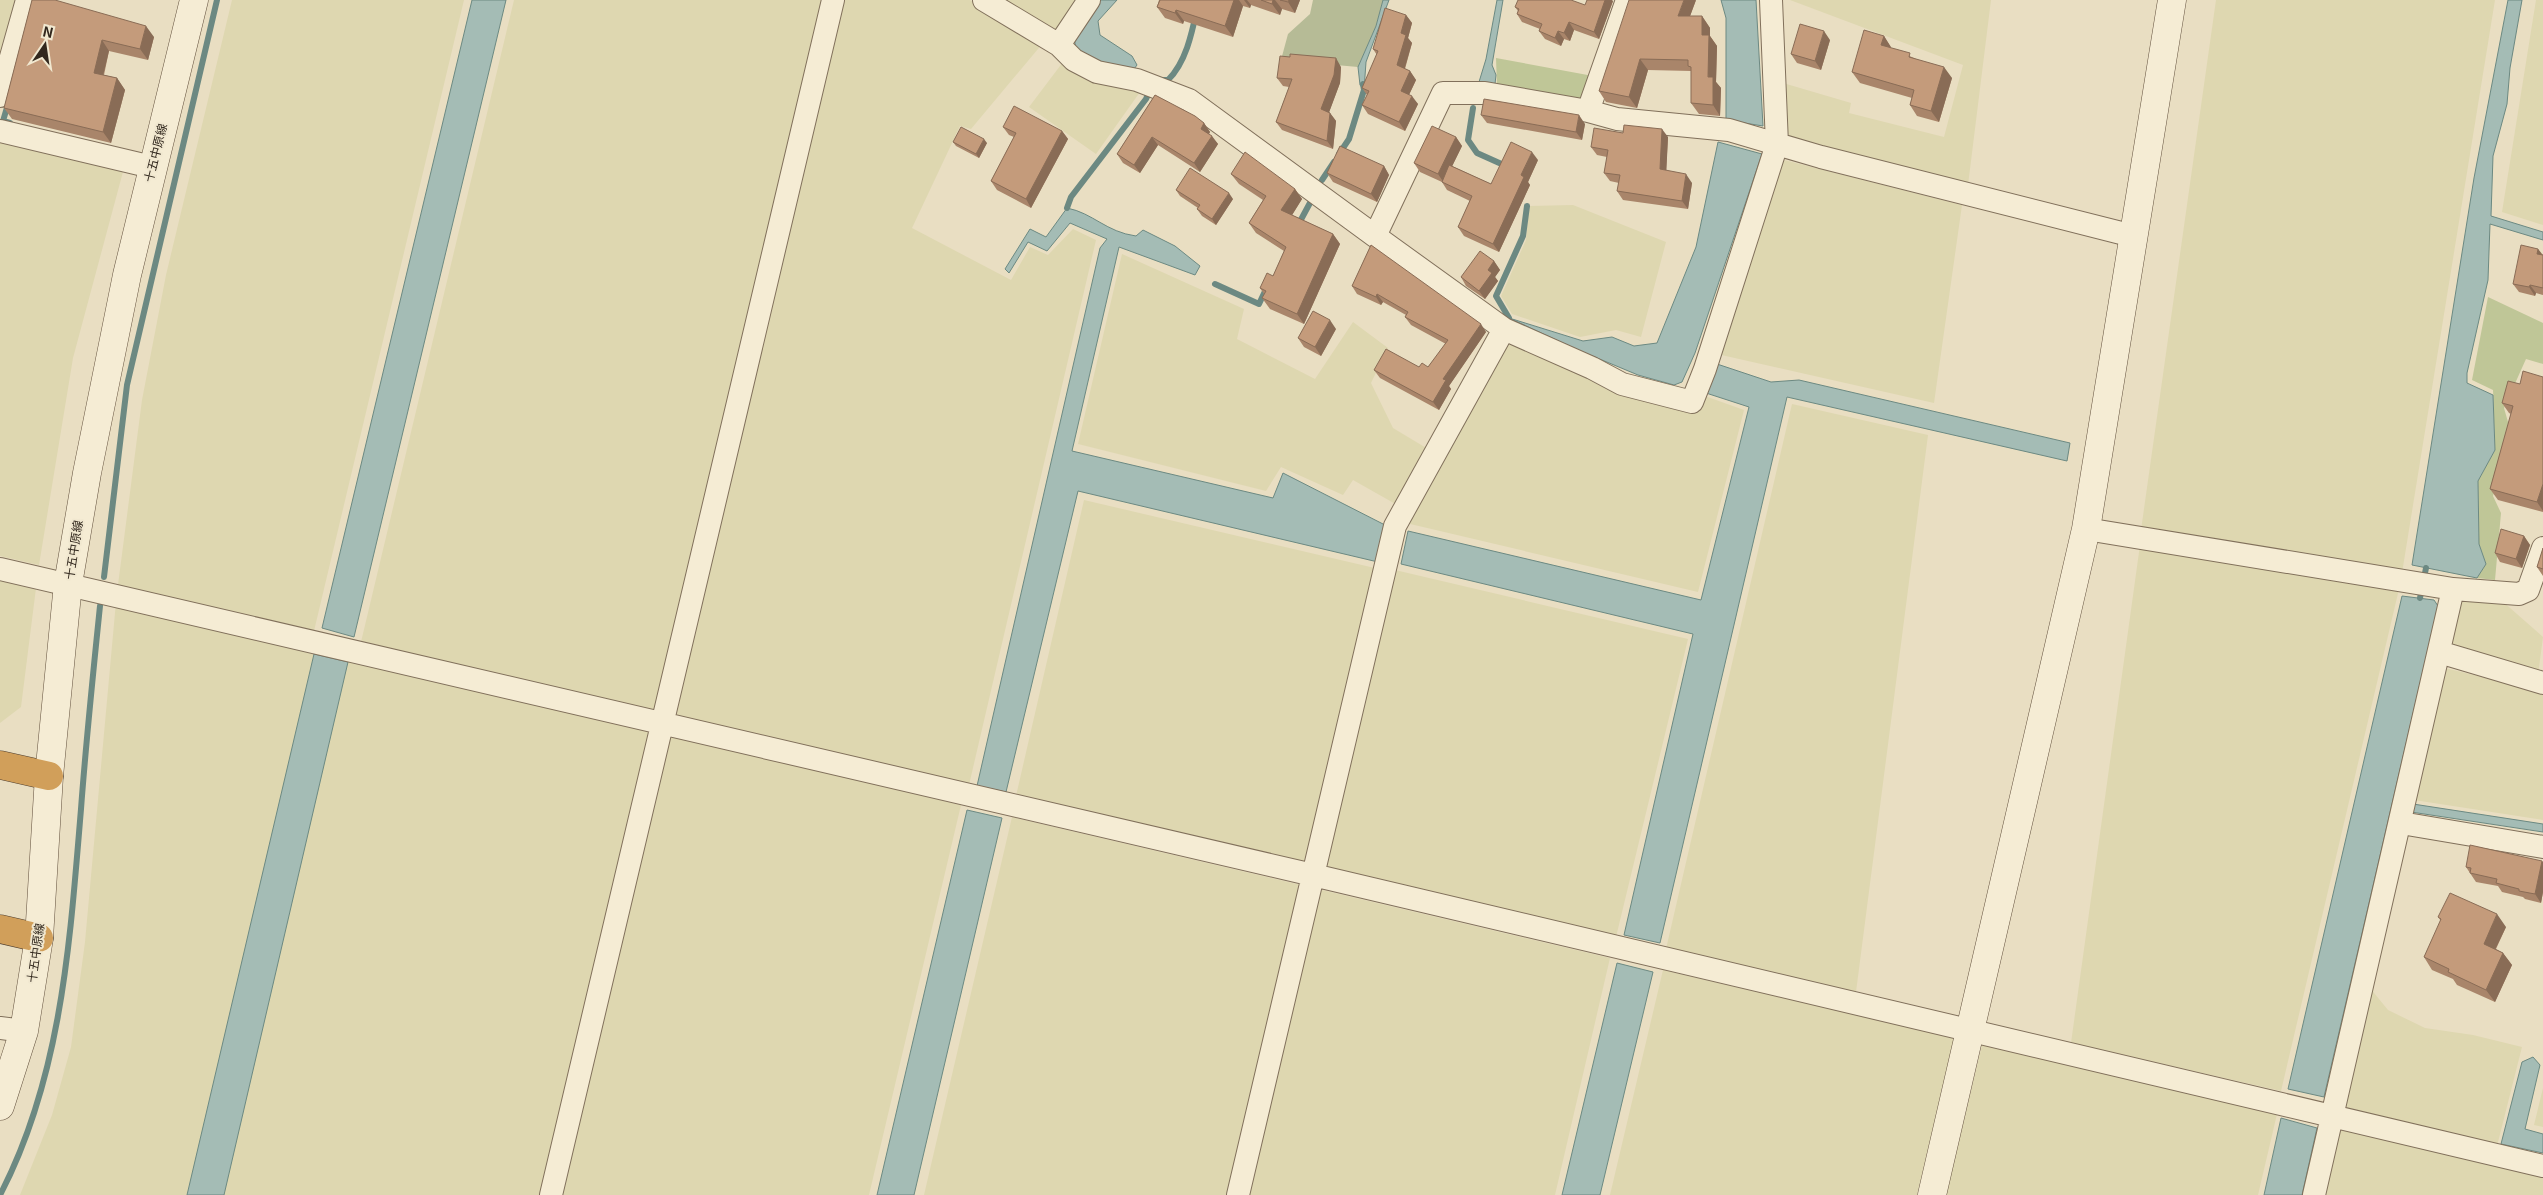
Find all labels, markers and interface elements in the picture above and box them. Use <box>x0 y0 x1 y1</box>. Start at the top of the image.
north arrow <box>20 20 70 70</box>
text: N <box>41 20 56 42</box>
street label: 十五中原線 <box>139 121 170 184</box>
street label: 十五中原線 <box>59 519 86 581</box>
street label: 十五中原線 <box>22 922 47 984</box>

